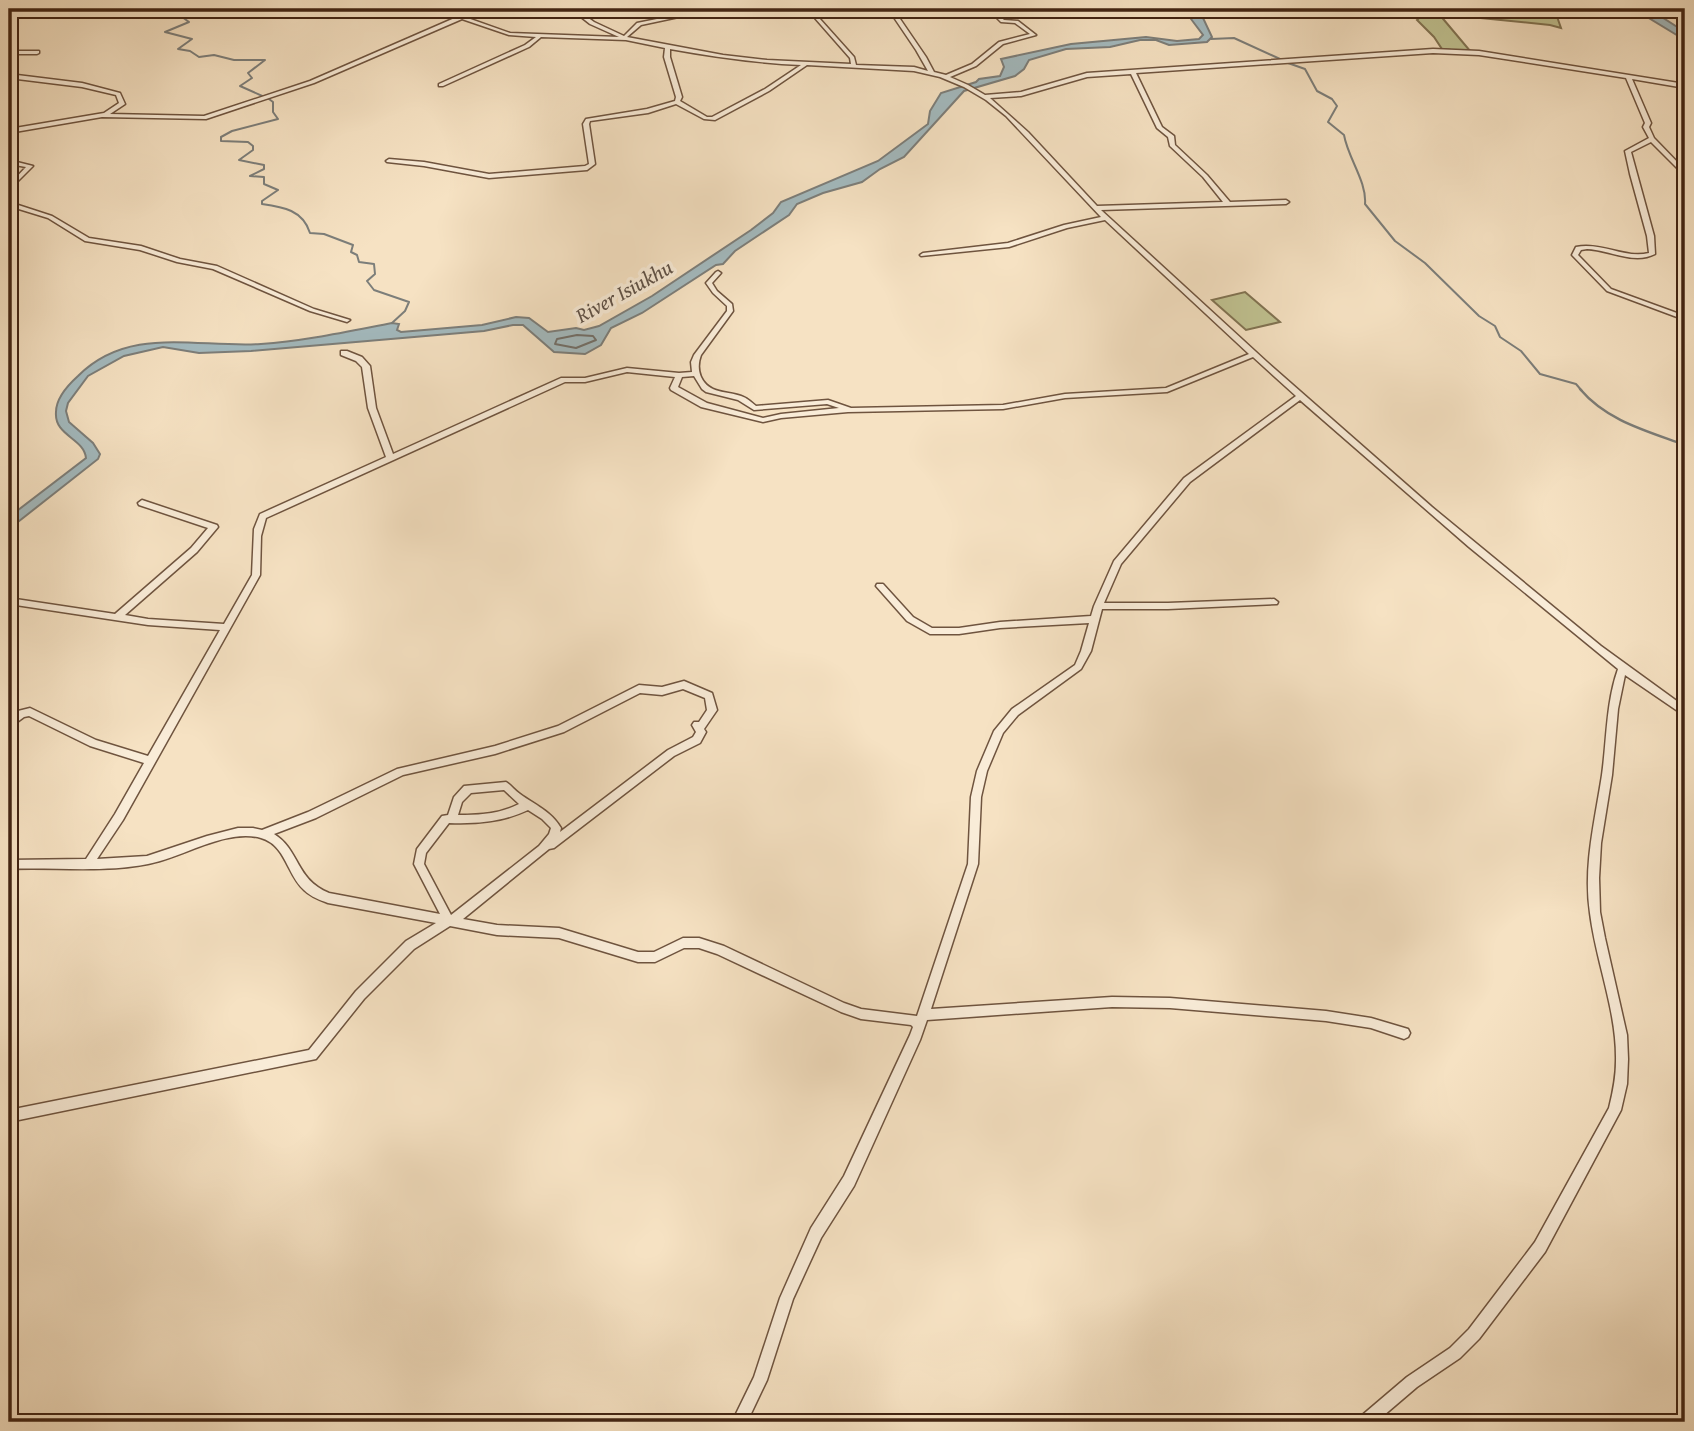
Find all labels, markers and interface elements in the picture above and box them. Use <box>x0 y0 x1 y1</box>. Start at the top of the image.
water label: River Isiukhu <box>569 251 679 331</box>

